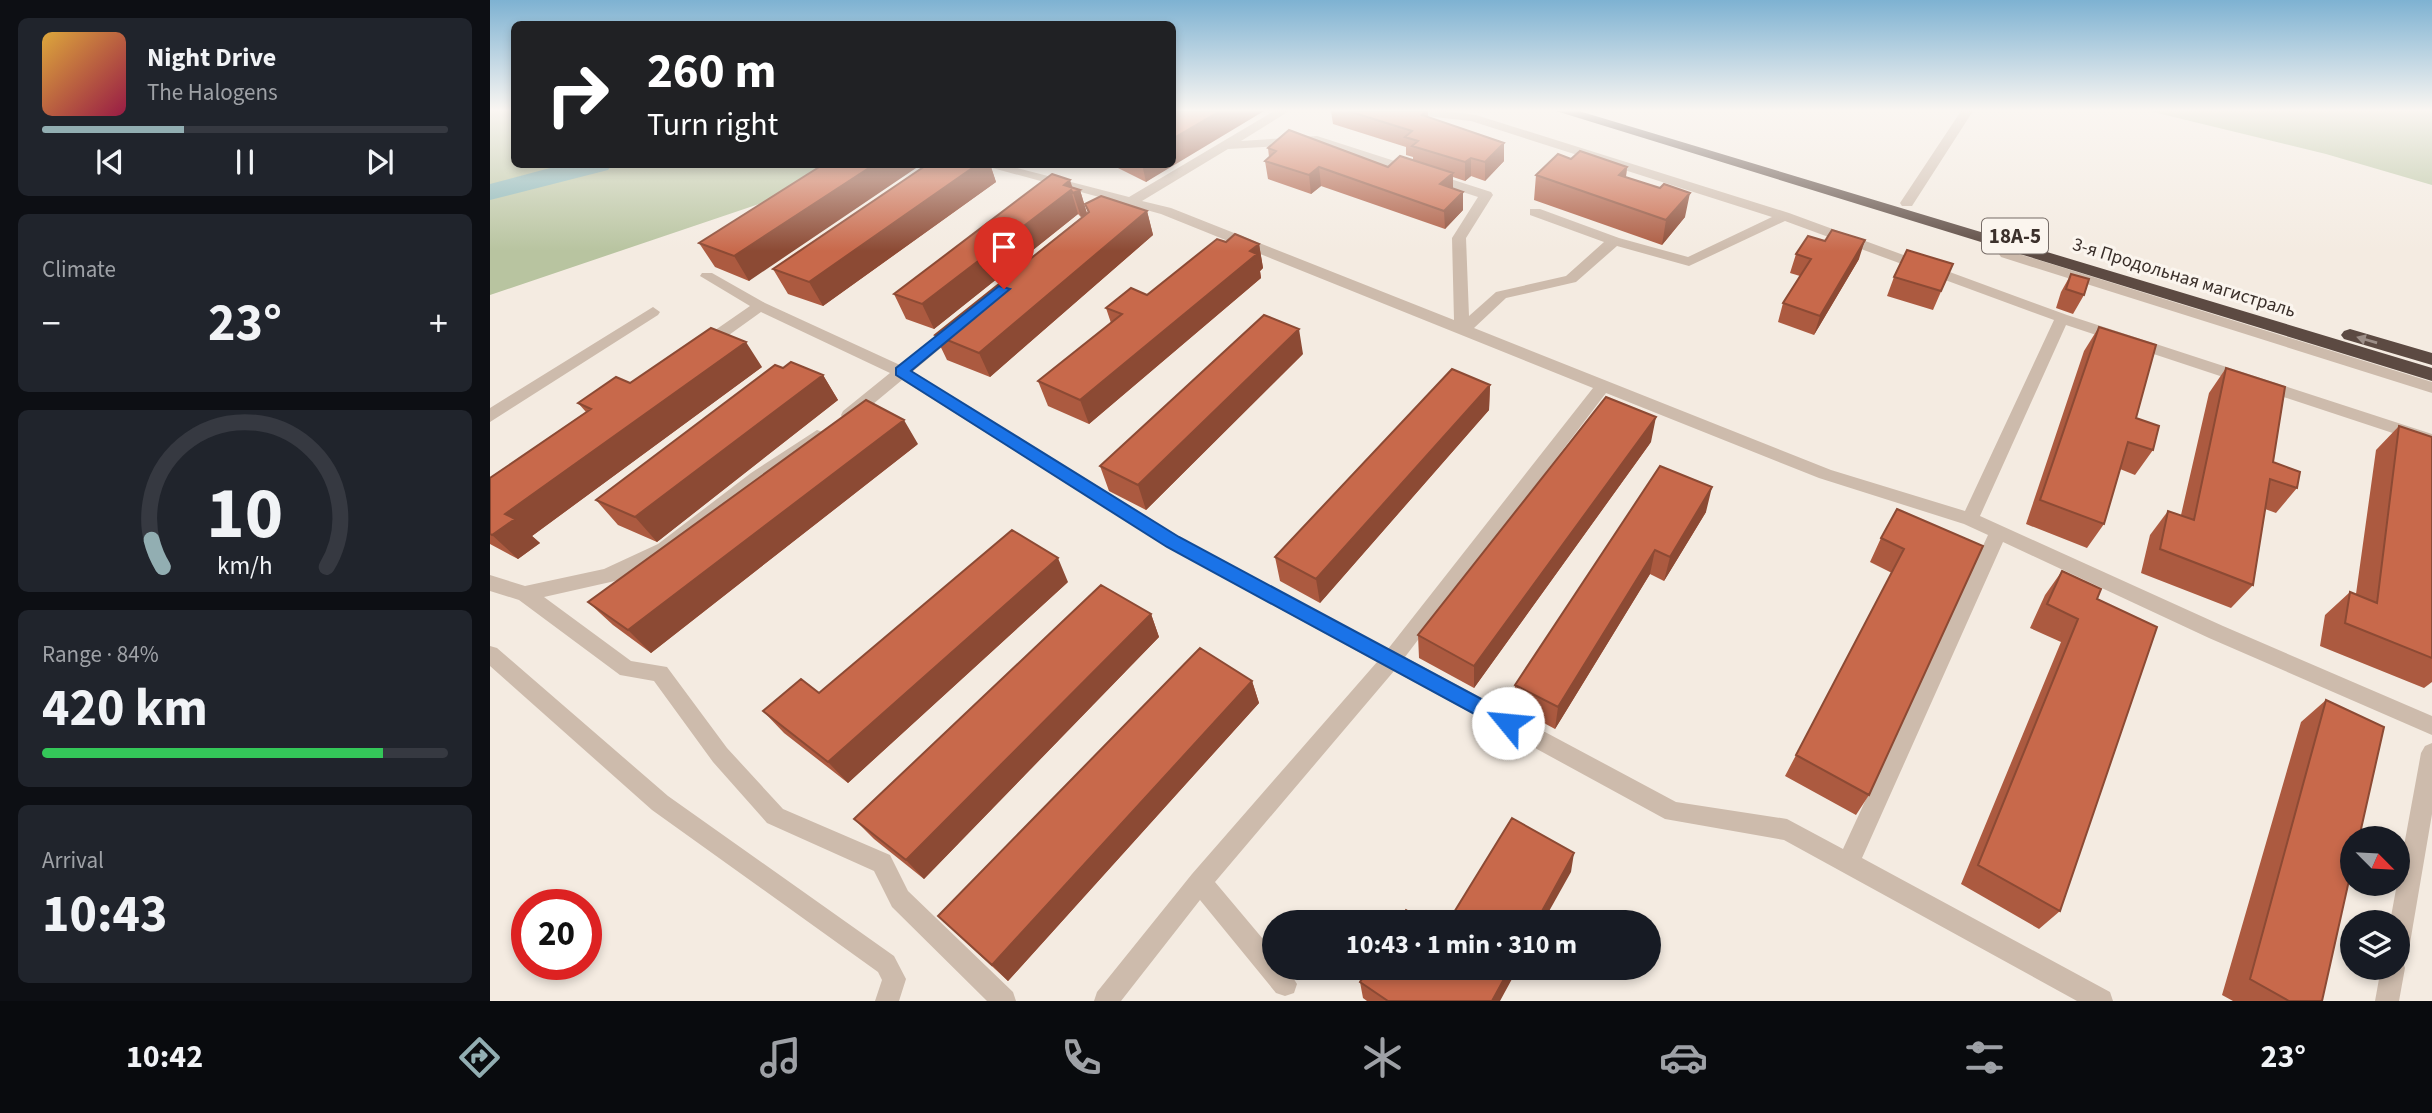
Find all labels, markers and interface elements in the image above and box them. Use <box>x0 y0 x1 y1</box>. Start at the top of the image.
text: 260 m <box>647 37 776 107</box>
text: Night Drive <box>147 39 276 76</box>
icon: right <box>532 49 623 140</box>
text: The Halogens <box>147 76 278 109</box>
text: Turn right <box>647 102 778 148</box>
icon: previous <box>91 143 129 181</box>
icon: pause <box>226 143 264 181</box>
icon: next <box>361 143 399 181</box>
pin <box>974 217 1034 289</box>
road number: 18А-5 <box>1982 218 2048 254</box>
icon: arrive <box>985 228 1023 266</box>
street label: 3-я Продольная магистраль <box>2069 231 2299 325</box>
text: Climate <box>42 253 116 286</box>
text: 23° <box>208 287 282 361</box>
text: − <box>42 297 61 351</box>
text: + <box>429 297 448 351</box>
one-way arrow <box>2356 334 2377 344</box>
text: 10 <box>207 462 283 566</box>
text: km/h <box>217 547 273 583</box>
text: Range · 84% <box>42 638 159 671</box>
text: 420 km <box>42 672 208 746</box>
position arrow <box>1471 686 1545 760</box>
north arrow <box>2340 826 2410 896</box>
map controls <box>2340 826 2410 980</box>
text: Arrival <box>42 844 104 877</box>
text: 10:43 <box>42 878 167 952</box>
speed limit sign: 20 <box>511 889 602 980</box>
button: layers <box>2340 910 2410 980</box>
text: 10:43 · 1 min · 310 m <box>1346 926 1577 963</box>
icon: directions <box>455 1033 504 1082</box>
icon: music <box>756 1033 805 1082</box>
icon: phone <box>1057 1033 1106 1082</box>
icon: climate <box>1358 1033 1407 1082</box>
icon: car <box>1659 1033 1708 1082</box>
icon: filters <box>1960 1033 2009 1082</box>
text: 10:42 <box>126 1034 203 1080</box>
text: 23° <box>2260 1034 2306 1080</box>

